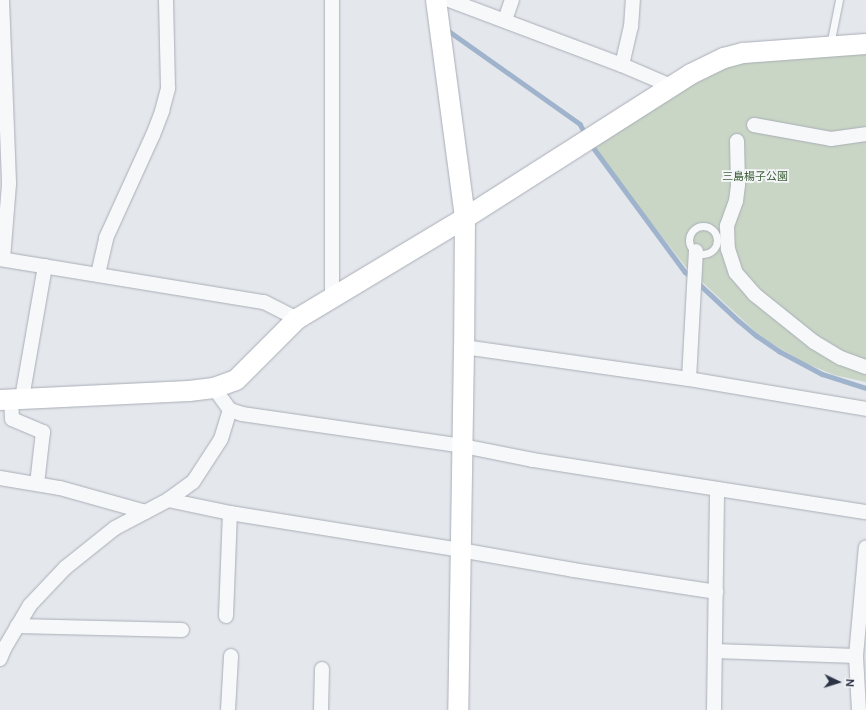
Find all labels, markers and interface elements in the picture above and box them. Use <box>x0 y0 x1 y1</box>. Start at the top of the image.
park label: 三島楊子公園 <box>722 169 788 183</box>
north arrow <box>818 662 858 702</box>
text: N <box>843 678 857 687</box>

